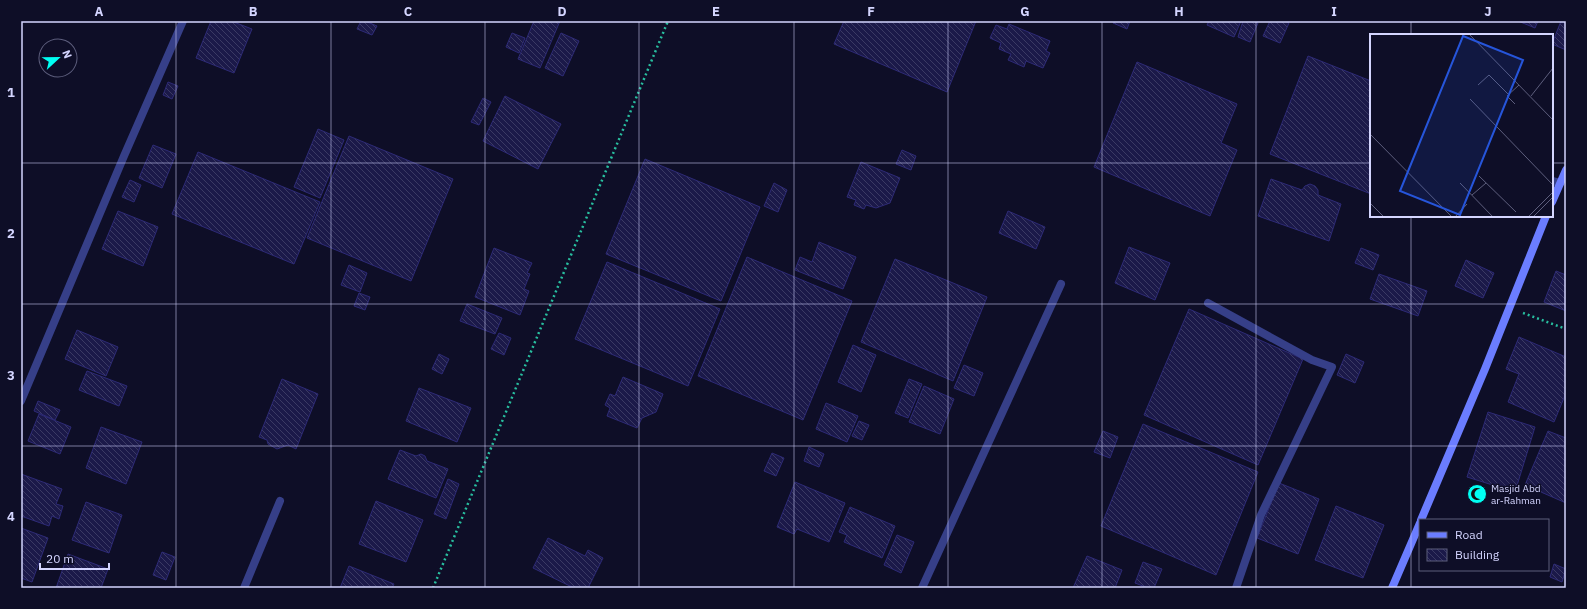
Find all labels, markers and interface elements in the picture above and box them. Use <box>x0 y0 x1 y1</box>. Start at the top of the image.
text: A <box>95 3 104 20</box>
text: B <box>249 3 258 20</box>
text: C <box>404 3 413 20</box>
text: D <box>557 3 567 20</box>
text: E <box>712 3 720 20</box>
text: F <box>867 3 875 20</box>
text: G <box>1020 3 1030 20</box>
text: H <box>1174 3 1184 20</box>
text: I <box>1331 3 1337 20</box>
text: J <box>1484 3 1492 20</box>
inset map <box>1370 34 1553 217</box>
north arrow <box>38 38 78 78</box>
text: N <box>59 48 75 61</box>
text: 1 <box>7 84 15 101</box>
text: 2 <box>7 225 15 242</box>
text: 3 <box>7 367 15 384</box>
place label: Masjid Abd ar-Rahman <box>1491 482 1541 507</box>
mosque icon: Masjid Abd ar-Rahman <box>1466 483 1488 505</box>
text: 4 <box>7 508 15 525</box>
legend <box>1419 519 1549 571</box>
text: Road <box>1455 527 1483 542</box>
scale bar <box>40 545 109 571</box>
text: Building <box>1455 547 1500 562</box>
text: 20 m <box>46 551 74 566</box>

